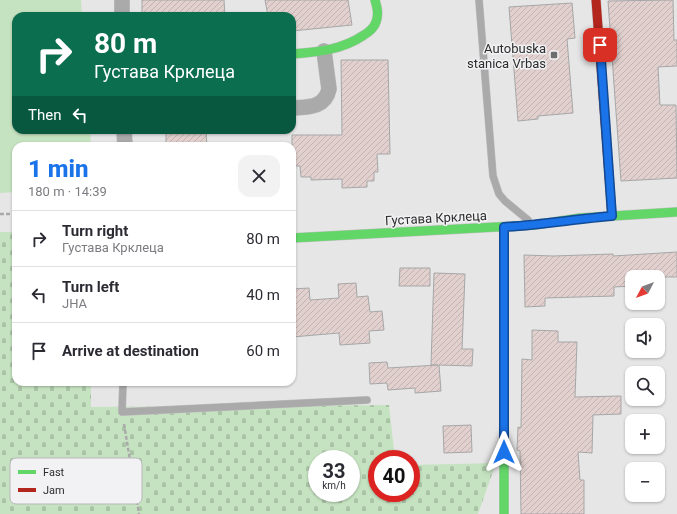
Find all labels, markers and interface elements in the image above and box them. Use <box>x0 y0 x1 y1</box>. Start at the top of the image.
text: 80 m <box>94 27 157 60</box>
icon: right <box>28 28 80 80</box>
pin <box>583 28 617 62</box>
icon: arrive <box>589 34 611 56</box>
place label: Autobuska stanica Vrbas <box>467 41 546 71</box>
marker: Autobuska stanica Vrbas <box>549 50 559 60</box>
text: Густава Крклеца <box>94 61 235 82</box>
icon: left <box>69 104 91 126</box>
text: Then <box>28 106 61 124</box>
text: 1 min <box>28 155 89 183</box>
button: close <box>238 155 280 197</box>
text: 180 m · 14:39 <box>28 184 107 199</box>
street label: Густава Крклеца <box>385 208 487 228</box>
text: Turn right <box>62 222 128 240</box>
icon: right <box>28 228 50 250</box>
text: 80 m <box>246 230 280 248</box>
text: Густава Крклеца <box>62 240 164 255</box>
north arrow <box>625 270 665 310</box>
map controls <box>625 270 665 502</box>
text: Turn left <box>62 278 119 296</box>
icon: left <box>28 284 50 306</box>
text: 40 m <box>246 286 280 304</box>
text: ЈНА <box>62 296 87 311</box>
button: sound <box>625 318 665 358</box>
icon: arrive <box>28 340 50 362</box>
text: Arrive at destination <box>62 342 199 360</box>
text: 60 m <box>246 342 280 360</box>
button: search <box>625 366 665 406</box>
button: + <box>625 414 665 454</box>
position arrow <box>483 431 525 473</box>
speed limit sign: 40 <box>368 450 420 502</box>
legend <box>10 458 142 504</box>
text: 33 <box>323 459 345 483</box>
button: − <box>625 462 665 502</box>
text: Fast <box>43 466 65 479</box>
text: km/h <box>322 480 346 491</box>
text: Jam <box>43 484 65 497</box>

